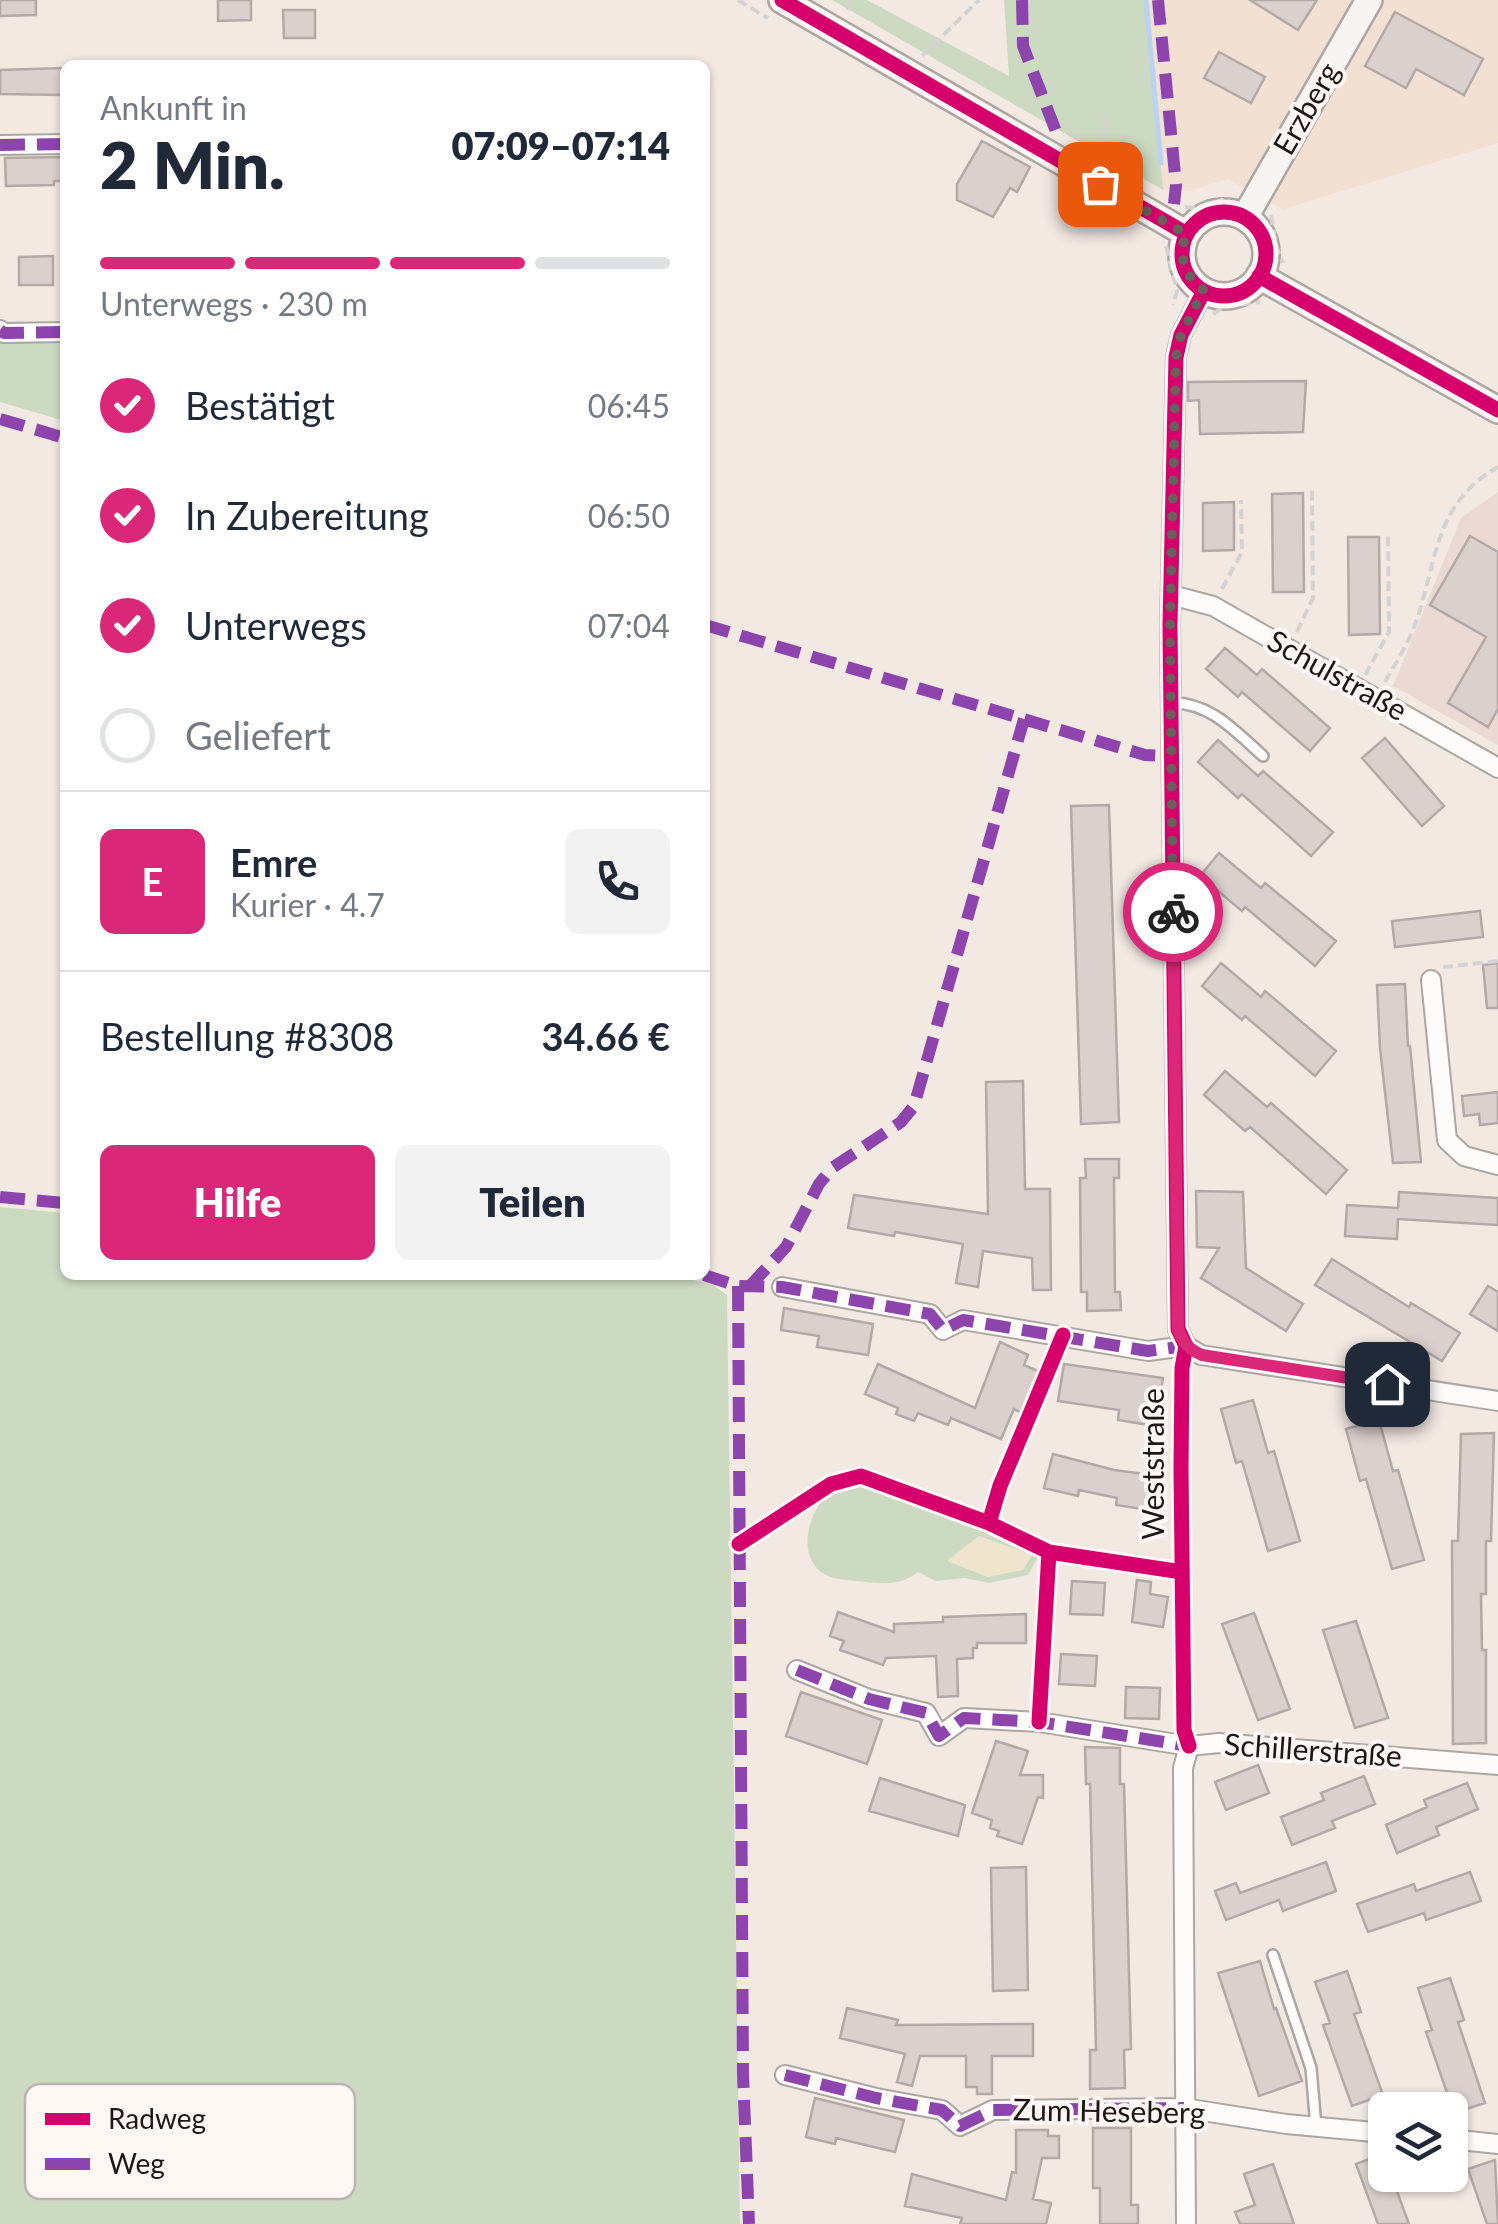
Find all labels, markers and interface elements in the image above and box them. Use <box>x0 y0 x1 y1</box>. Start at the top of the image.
street label: Erzberg <box>1265 56 1346 160</box>
text: Ankunft in <box>100 88 247 127</box>
text: 07:09–07:14 <box>451 122 670 168</box>
text: 2 Min. <box>100 125 285 203</box>
pin <box>1058 142 1143 227</box>
icon: bag <box>1073 157 1128 212</box>
text: Unterwegs · 230 m <box>100 284 368 323</box>
icon: check <box>100 378 155 433</box>
text: Bestätigt <box>185 382 335 428</box>
text: 06:45 <box>588 386 670 425</box>
icon: check <box>100 488 155 543</box>
text: In Zubereitung <box>185 492 429 538</box>
text: 06:50 <box>588 496 670 535</box>
icon: check <box>100 598 155 653</box>
text: Unterwegs <box>185 602 367 648</box>
text: 07:04 <box>588 606 670 645</box>
street label: Schulstraße <box>1262 621 1414 727</box>
text: Geliefert <box>185 712 331 758</box>
button: phone <box>565 829 670 934</box>
text: Emre <box>230 839 317 885</box>
text: E <box>142 858 163 904</box>
courier <box>1123 862 1223 962</box>
text: Kurier · 4.7 <box>230 885 385 924</box>
icon: bike <box>1146 885 1201 940</box>
text: Bestellung #8308 <box>100 1013 394 1059</box>
text: 34.66 € <box>542 1013 670 1059</box>
button: Hilfe <box>100 1145 375 1260</box>
button: Teilen <box>395 1145 670 1260</box>
pin <box>1345 1342 1430 1427</box>
icon: home <box>1360 1357 1415 1412</box>
street label: Weststraße <box>1134 1388 1170 1540</box>
street label: Schillerstraße <box>1223 1725 1403 1773</box>
legend <box>25 2084 355 2199</box>
street label: Zum Heseberg <box>1013 2090 1206 2130</box>
map controls <box>1368 2092 1468 2192</box>
button: layers <box>1368 2092 1468 2192</box>
text: Radweg <box>108 2101 206 2135</box>
text: Weg <box>108 2146 165 2180</box>

